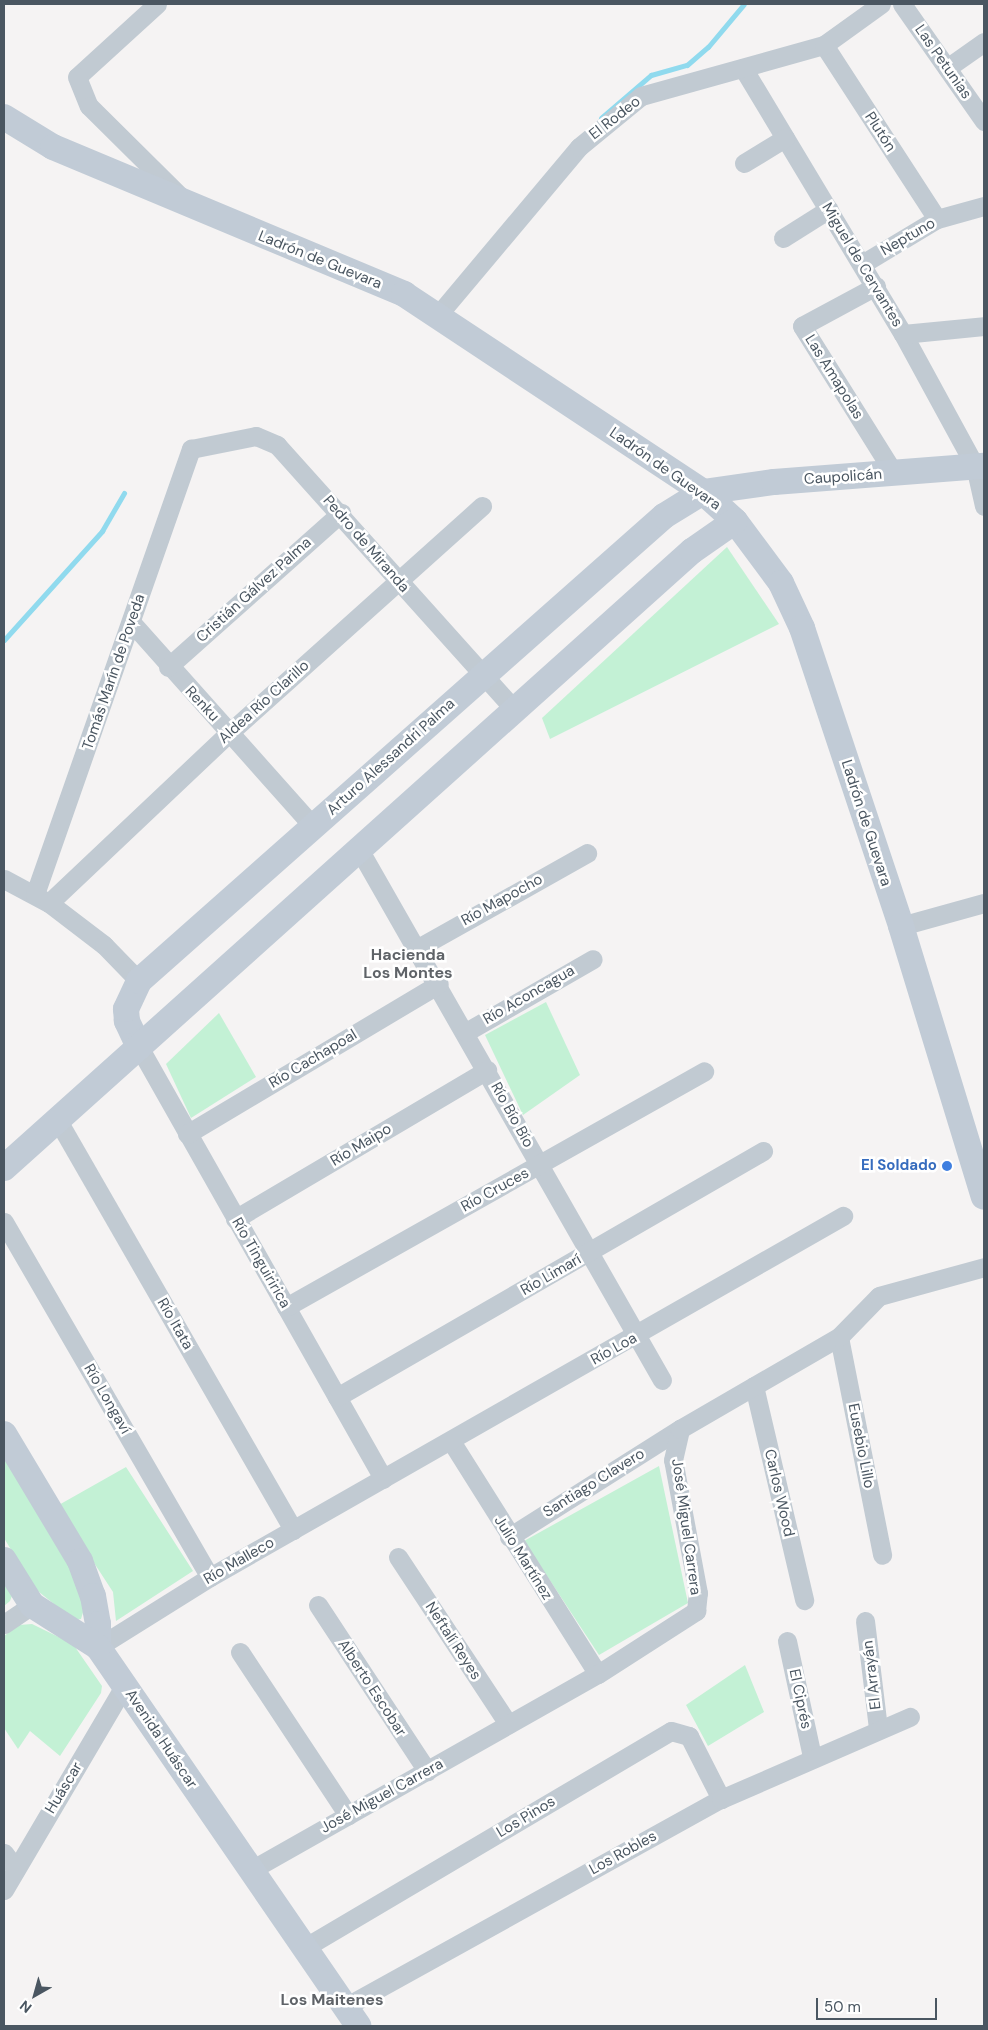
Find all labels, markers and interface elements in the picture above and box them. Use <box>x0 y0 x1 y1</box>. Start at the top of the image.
street label: Las Petunias <box>911 21 975 103</box>
street label: El Rodeo <box>586 92 644 144</box>
street label: Plutón <box>861 109 899 155</box>
street label: Miguel de Cervantes <box>818 200 906 330</box>
street label: Neptuno <box>878 214 938 260</box>
street label: Ladrón de Guevara <box>256 227 384 293</box>
street label: Las Amapolas <box>801 331 867 423</box>
street label: Ladrón de Guevara <box>606 424 724 514</box>
street label: Caupolicán <box>803 465 883 489</box>
street label: Pedro de Miranda <box>319 492 413 596</box>
street label: Cristián Gálvez Palma <box>193 534 315 646</box>
street label: Tomás Marín de Poveda <box>79 592 149 752</box>
street label: Aldea Río Clarillo <box>215 657 313 747</box>
street label: Renku <box>181 683 223 725</box>
street label: Arturo Alessandri Palma <box>323 695 459 819</box>
street label: Ladrón de Guevara <box>837 758 895 888</box>
street label: Río Mapocho <box>458 870 546 930</box>
district label: Hacienda Los Montes <box>363 945 453 983</box>
street label: Río Aconcagua <box>480 962 578 1028</box>
street label: Río Cachapoal <box>266 1026 360 1092</box>
street label: Río Bío Bío <box>487 1079 537 1151</box>
street label: Río Maipo <box>327 1120 395 1170</box>
place label: El Soldado <box>861 1157 937 1175</box>
marker: El Soldado <box>941 1160 953 1172</box>
street label: Río Cruces <box>458 1164 532 1216</box>
street label: Río Tinguiririca <box>228 1215 294 1311</box>
street label: Río Limarí <box>517 1250 585 1300</box>
street label: Río Itata <box>153 1295 197 1353</box>
street label: Río Loa <box>588 1329 640 1369</box>
street label: Río Longaví <box>80 1361 134 1437</box>
street label: Eusebio Lillo <box>844 1402 878 1490</box>
street label: Santiago Clavero <box>540 1445 648 1521</box>
street label: Carlos Wood <box>760 1448 798 1538</box>
street label: José Miguel Carrera <box>668 1458 704 1596</box>
street label: Julio Martínez <box>490 1513 556 1603</box>
street label: Río Malleco <box>200 1534 278 1588</box>
street label: Neftalí Reyes <box>421 1599 485 1683</box>
street label: Alberto Escobar <box>334 1636 410 1740</box>
street label: El Arrayán <box>859 1639 885 1711</box>
street label: El Ciprés <box>785 1667 815 1731</box>
street label: Avenida Huáscar <box>121 1686 201 1792</box>
street label: José Miguel Carrera <box>318 1755 446 1837</box>
street label: Huáscar <box>42 1759 86 1817</box>
street label: Los Pinos <box>493 1792 559 1842</box>
street label: Los Robles <box>586 1827 660 1879</box>
north arrow <box>10 1970 60 2020</box>
scale bar <box>818 1988 939 2020</box>
district label: Los Maitenes <box>281 1990 383 2010</box>
text: N <box>16 1997 35 2017</box>
text: 50 m <box>824 1997 861 2017</box>

